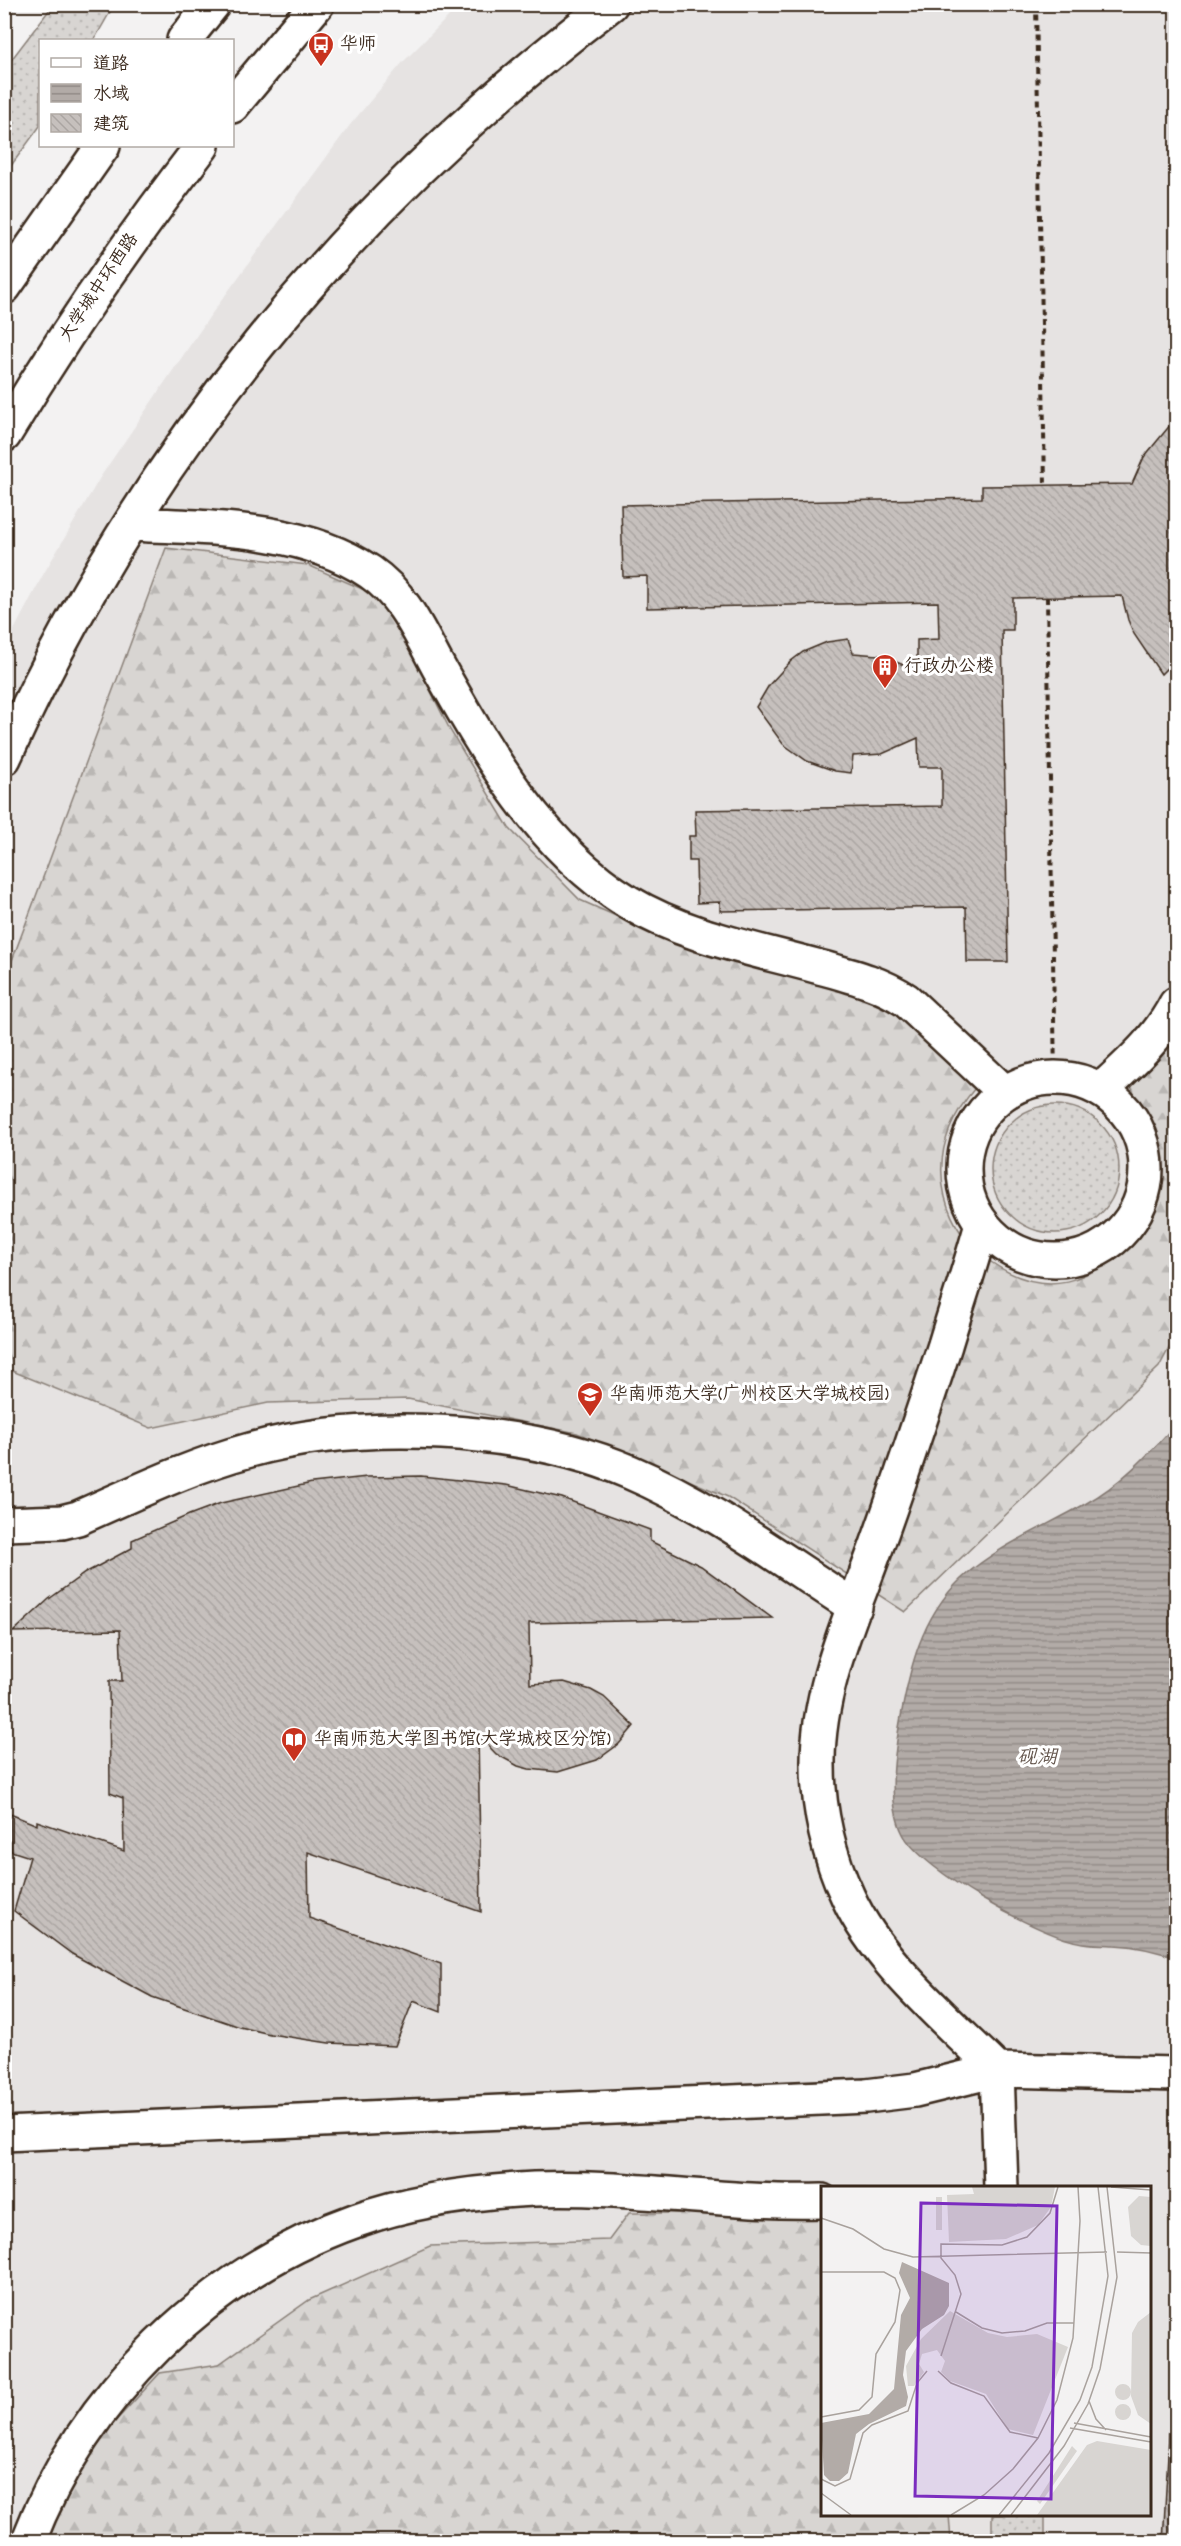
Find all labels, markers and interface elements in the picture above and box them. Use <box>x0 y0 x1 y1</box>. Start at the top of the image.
bus stop icon: 华师 <box>306 30 336 68</box>
place label: 华师 <box>340 33 376 58</box>
legend <box>39 39 234 147</box>
text: 道路 <box>93 53 129 78</box>
text: 水域 <box>93 83 129 108</box>
text: 建筑 <box>93 113 129 138</box>
street label: 大学城中环西路 <box>54 229 146 347</box>
building icon: 行政办公楼 <box>870 652 900 690</box>
place label: 行政办公楼 <box>904 655 994 680</box>
school or university icon: 华南师范大学(广州校区大学城校园) <box>575 1380 605 1418</box>
place label: 华南师范大学(广州校区大学城校园) <box>610 1383 889 1408</box>
library icon: 华南师范大学图书馆(大学城校区分馆) <box>279 1725 309 1763</box>
place label: 华南师范大学图书馆(大学城校区分馆) <box>314 1728 611 1753</box>
water label: 砚湖 <box>1017 1745 1059 1773</box>
inset map <box>821 2186 1151 2516</box>

